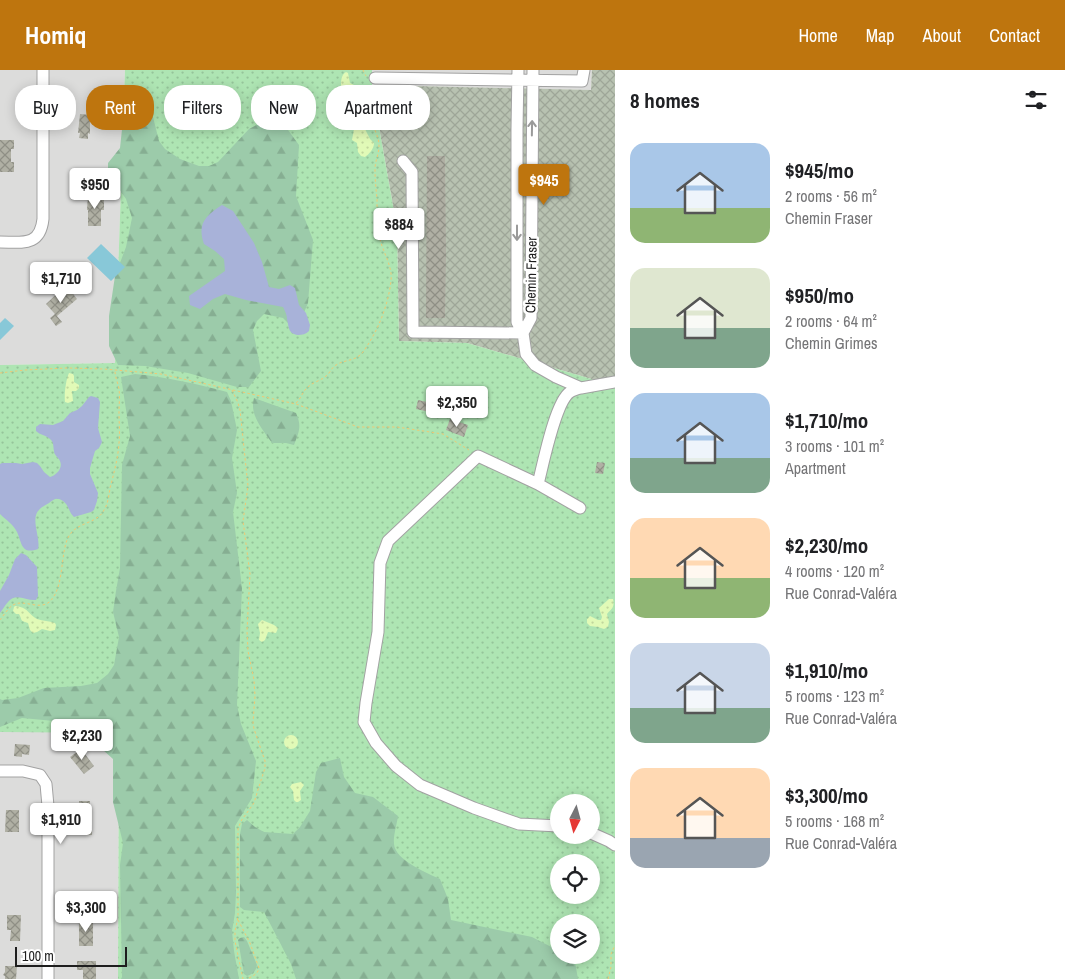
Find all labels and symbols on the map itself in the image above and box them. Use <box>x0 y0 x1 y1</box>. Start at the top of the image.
one-way arrow <box>527 121 537 137</box>
pin: $945 <box>514 164 574 206</box>
pin: $950 <box>65 168 125 210</box>
pin: $884 <box>369 208 429 250</box>
one-way arrow <box>512 225 522 241</box>
street label: Chemin Fraser <box>521 236 541 313</box>
pin: $1,710 <box>20 262 102 304</box>
pin: $2,350 <box>416 386 498 428</box>
pin: $2,230 <box>41 718 123 761</box>
north arrow <box>550 794 600 844</box>
pin: $1,910 <box>20 802 102 845</box>
pin: $3,300 <box>45 890 127 933</box>
scale bar <box>15 944 128 967</box>

